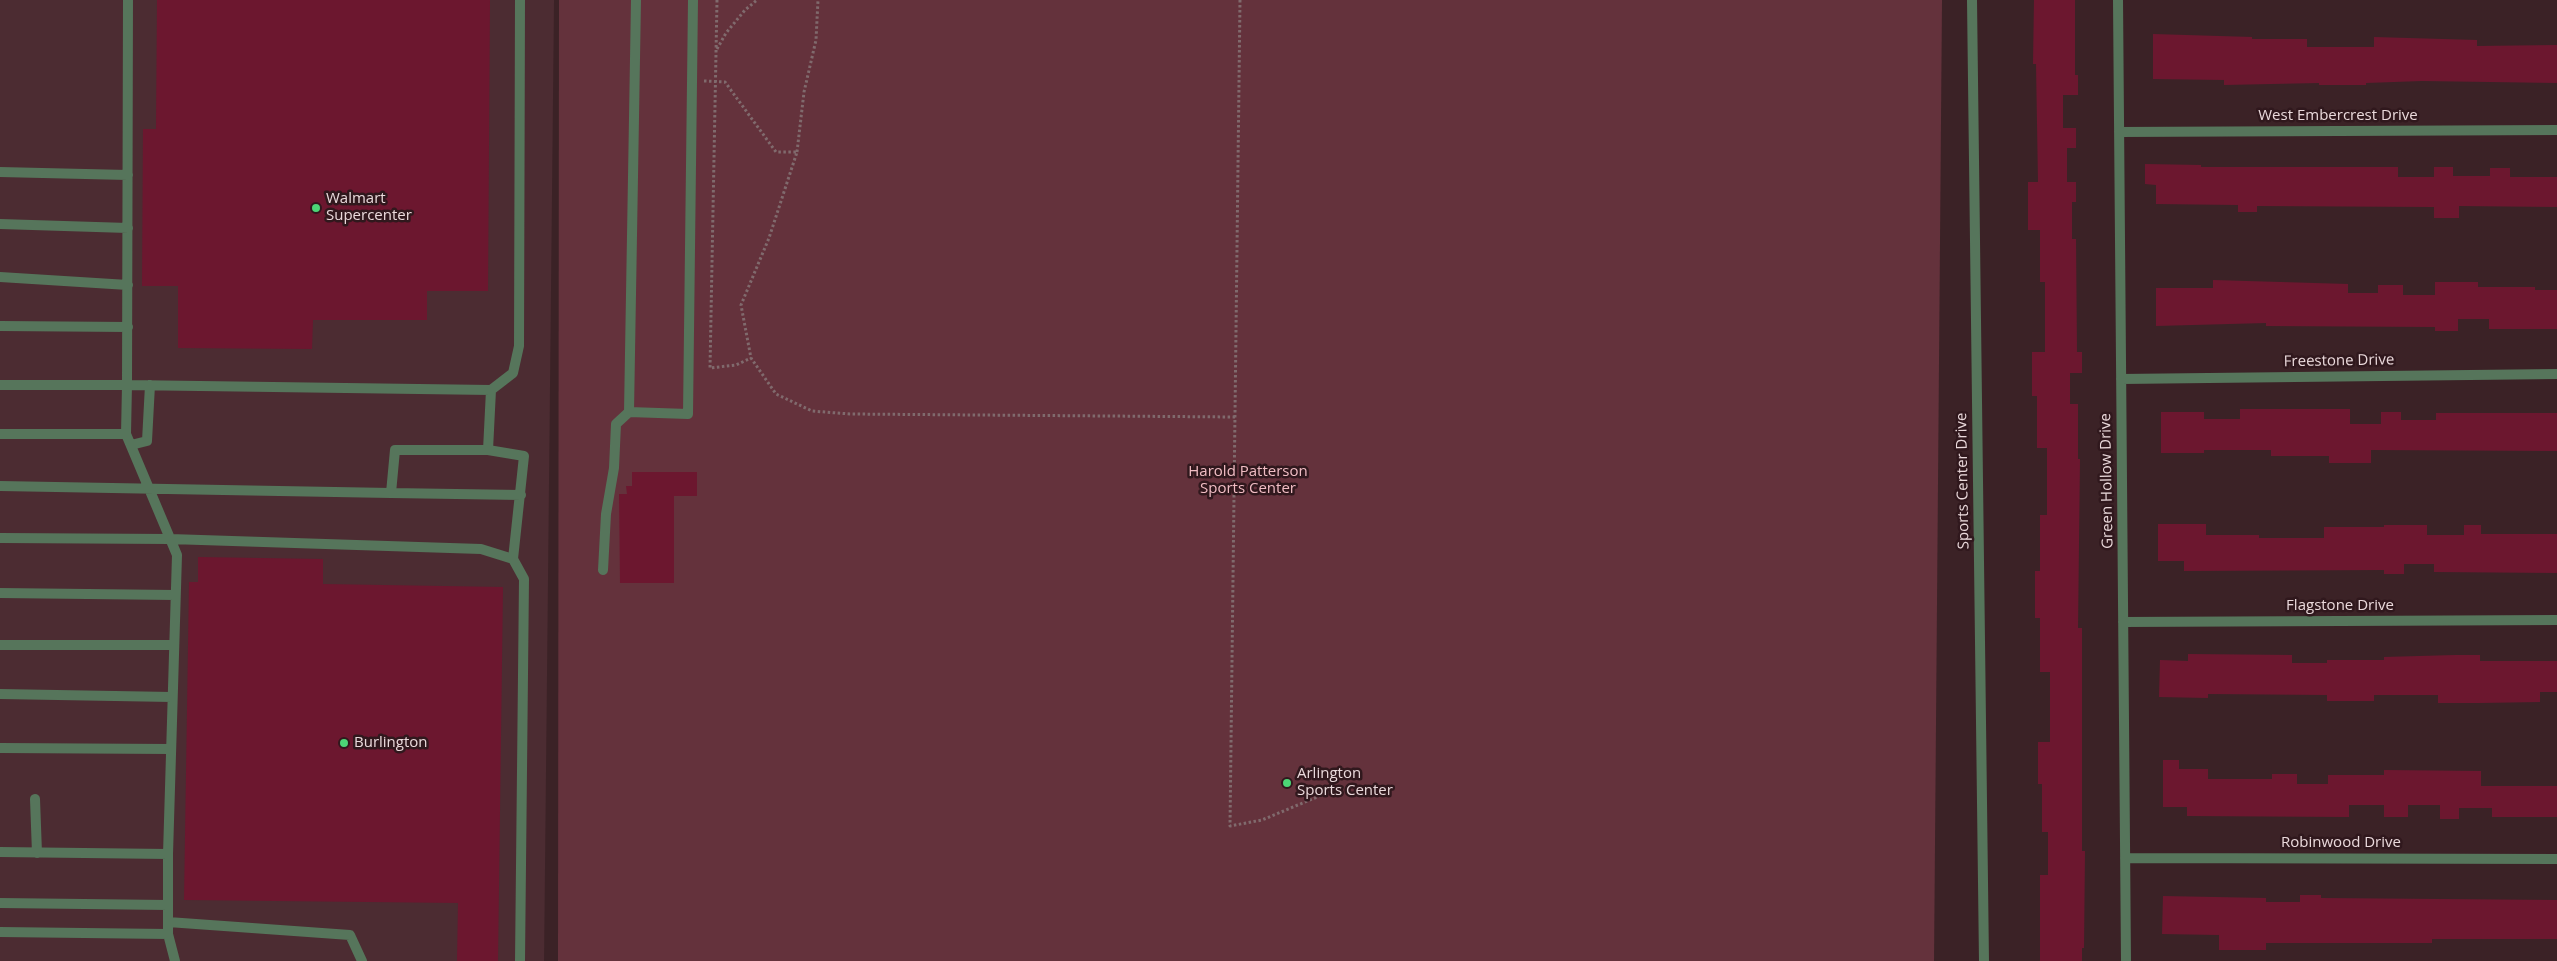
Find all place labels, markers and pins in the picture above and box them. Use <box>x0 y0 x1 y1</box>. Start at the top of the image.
place label: Walmart Supercenter <box>326 190 412 225</box>
marker: Walmart Supercenter <box>310 202 322 214</box>
place label: Burlington <box>354 734 428 752</box>
marker: Burlington <box>338 737 350 749</box>
place label: Arlington Sports Center <box>1297 765 1393 800</box>
marker: Arlington Sports Center <box>1281 777 1293 789</box>

